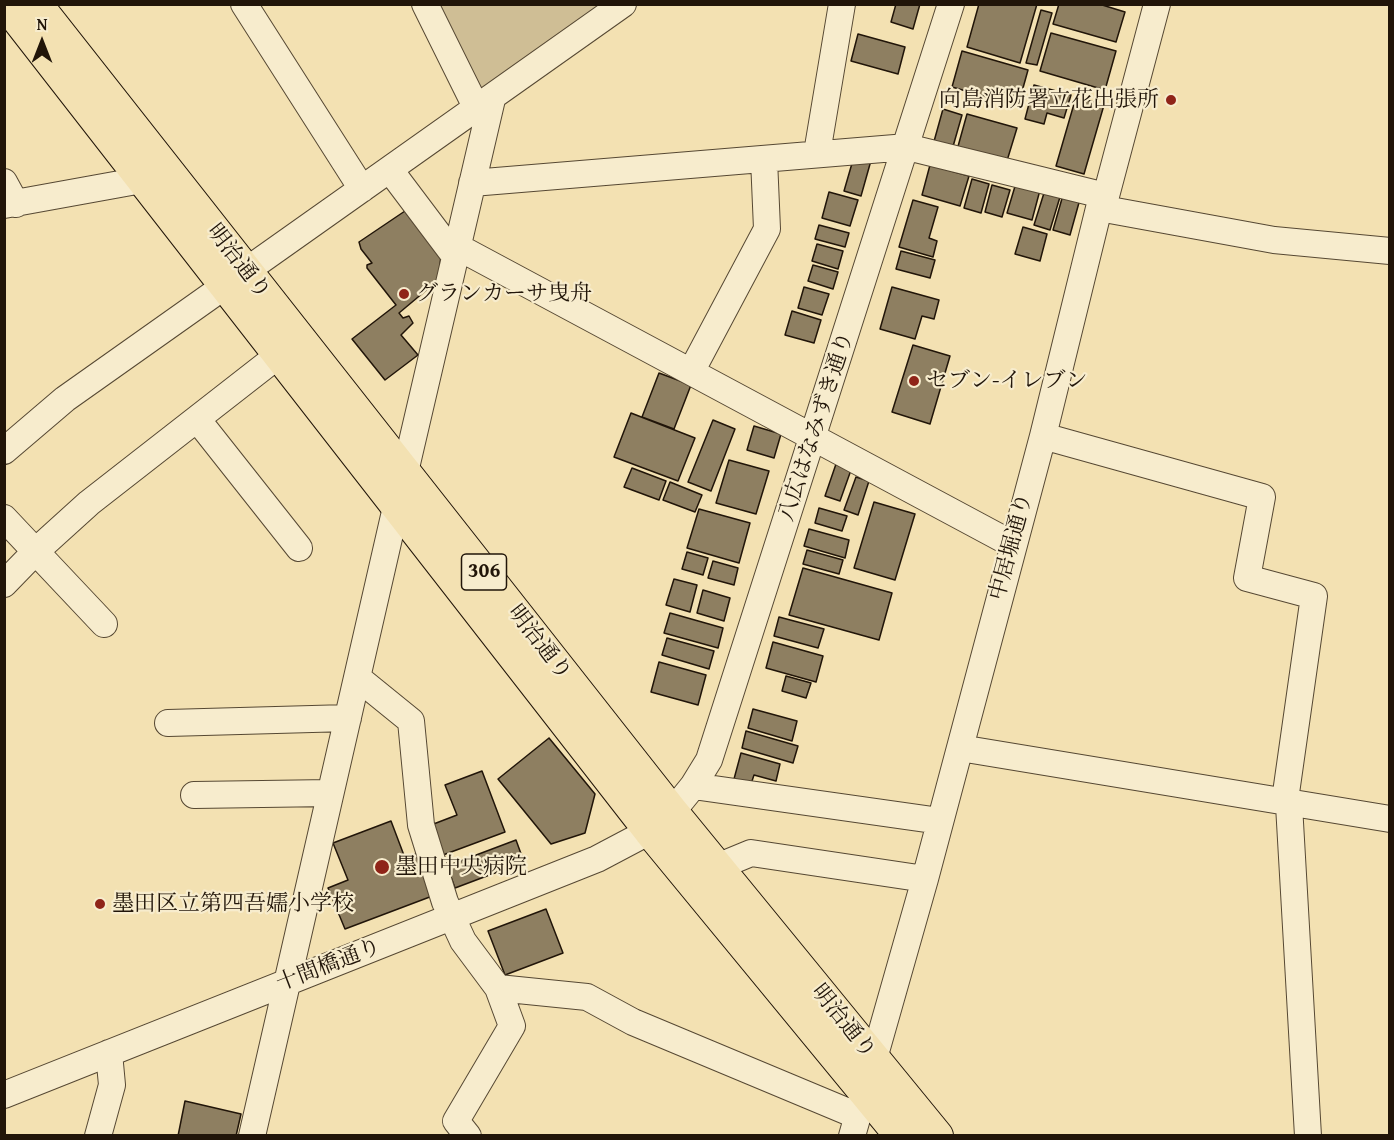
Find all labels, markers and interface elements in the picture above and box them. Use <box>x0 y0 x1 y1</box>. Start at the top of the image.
north arrow <box>12 12 72 72</box>
text: N <box>37 12 47 36</box>
place label: 向島消防署立花出張所 <box>939 87 1159 113</box>
marker: 向島消防署立花出張所 <box>1164 93 1178 107</box>
street label: 明治通り <box>201 219 275 305</box>
place label: グランカーサ曳舟 <box>416 281 592 307</box>
marker: グランカーサ曳舟 <box>397 287 411 301</box>
street label: 八広はなみずき通り <box>774 329 860 525</box>
place label: セブン-イレブン <box>926 368 1088 394</box>
marker: セブン-イレブン <box>907 374 921 388</box>
street label: 中居堀通り <box>985 490 1039 604</box>
road number: 306 <box>462 554 506 590</box>
street label: 明治通り <box>502 600 576 686</box>
place label: 墨田中央病院 <box>395 854 527 880</box>
marker: 墨田中央病院 <box>373 858 391 876</box>
place label: 墨田区立第四吾嬬小学校 <box>112 891 354 917</box>
marker: 墨田区立第四吾嬬小学校 <box>93 897 107 911</box>
street label: 十間橋通り <box>273 934 385 998</box>
street label: 明治通り <box>805 979 881 1065</box>

